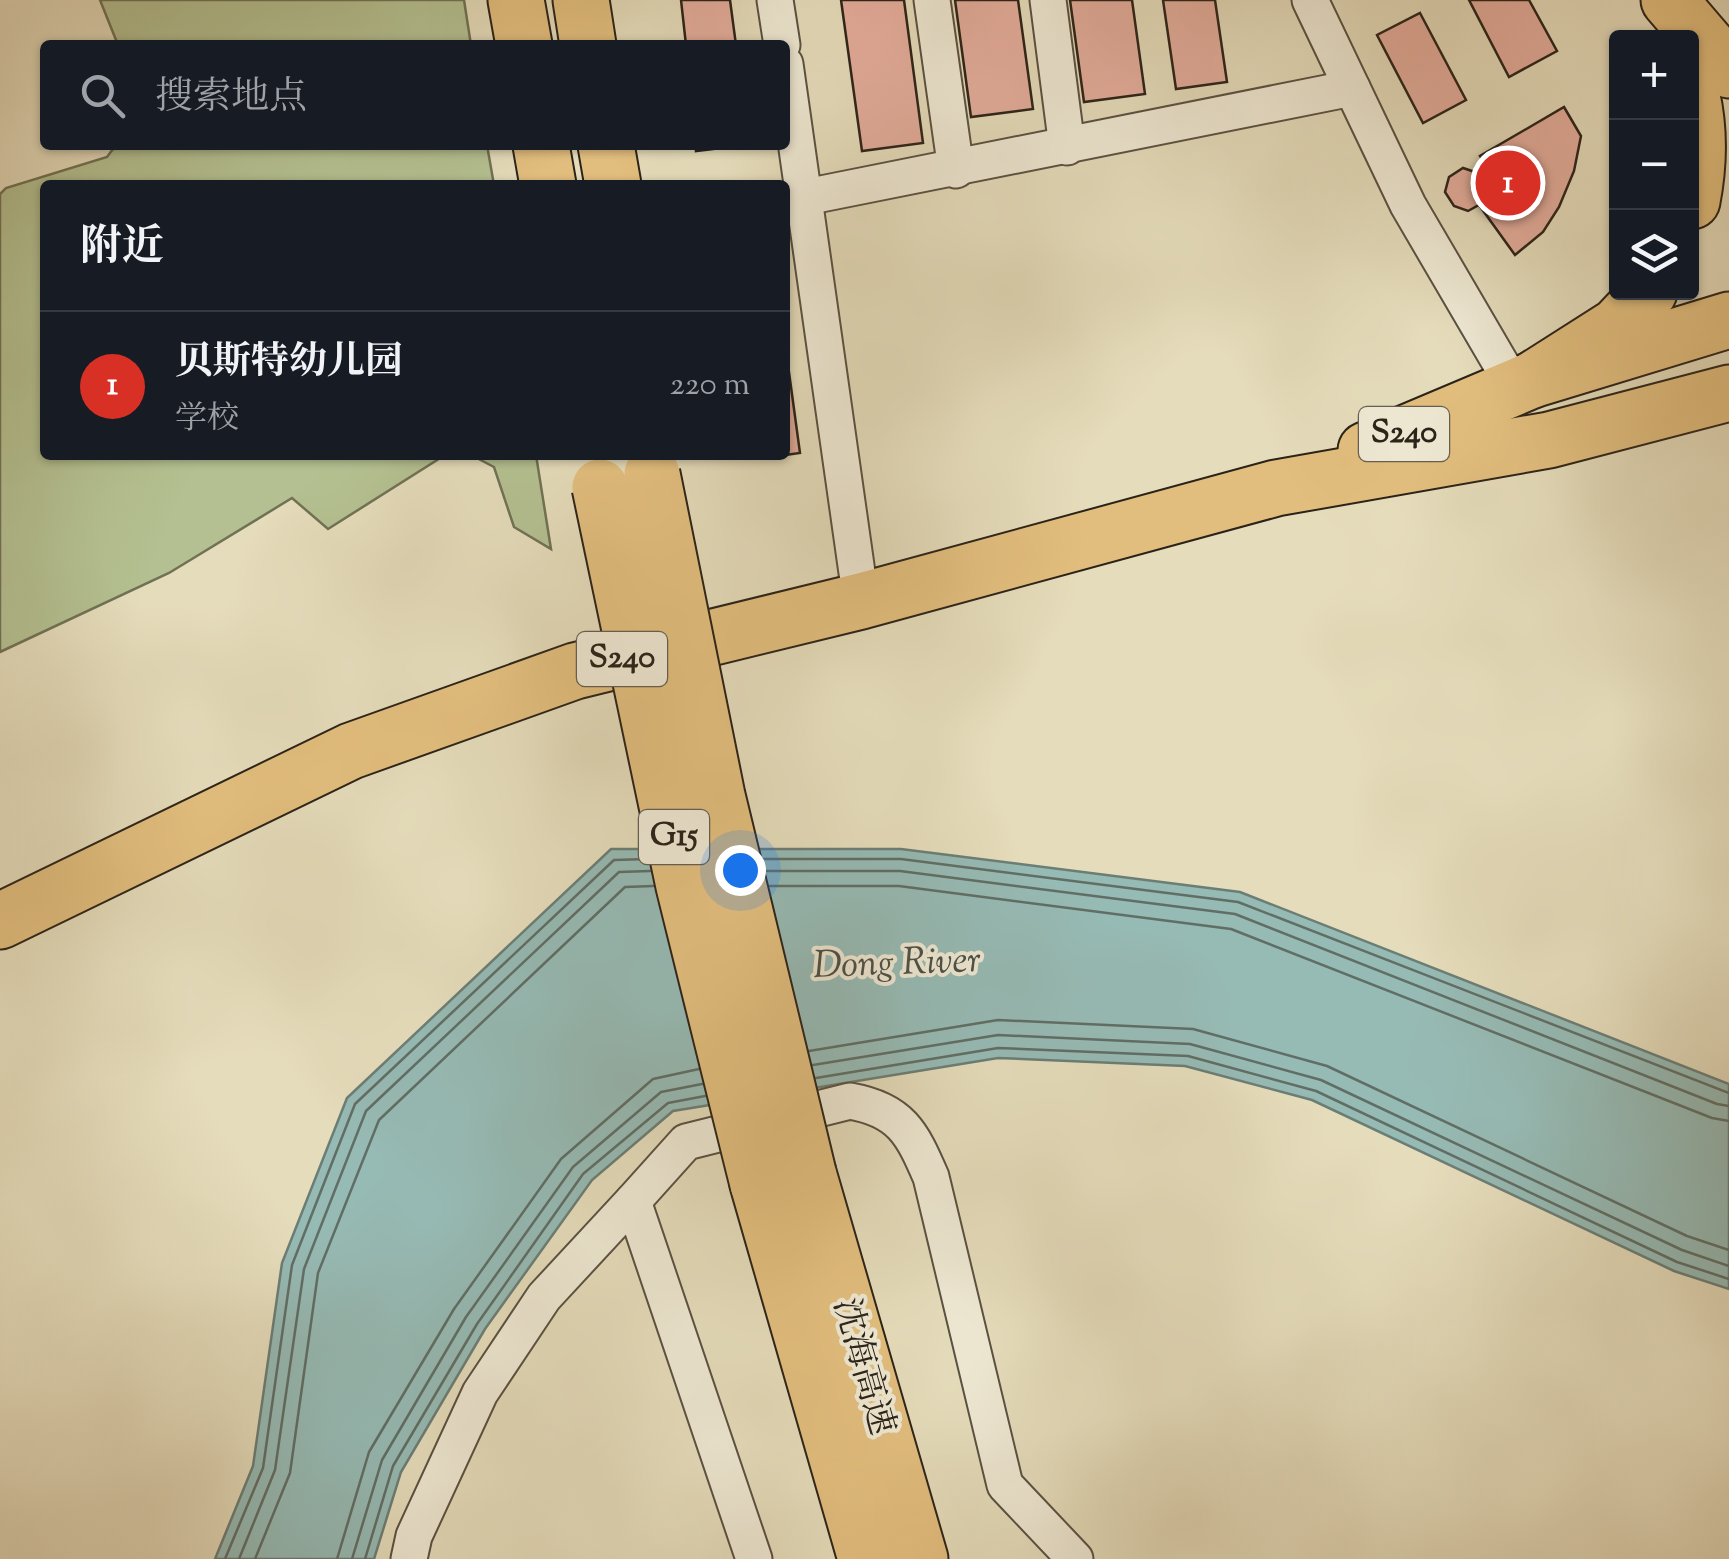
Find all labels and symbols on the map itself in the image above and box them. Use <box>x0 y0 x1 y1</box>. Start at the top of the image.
pin: 1 <box>1476 146 1540 220</box>
road number: S240 <box>1359 407 1449 461</box>
road number: S240 <box>577 632 667 686</box>
road number: G15 <box>639 810 709 864</box>
your location <box>715 845 766 896</box>
water label: Dong River <box>812 935 982 995</box>
street label: 沈海高速 <box>818 1293 906 1441</box>

